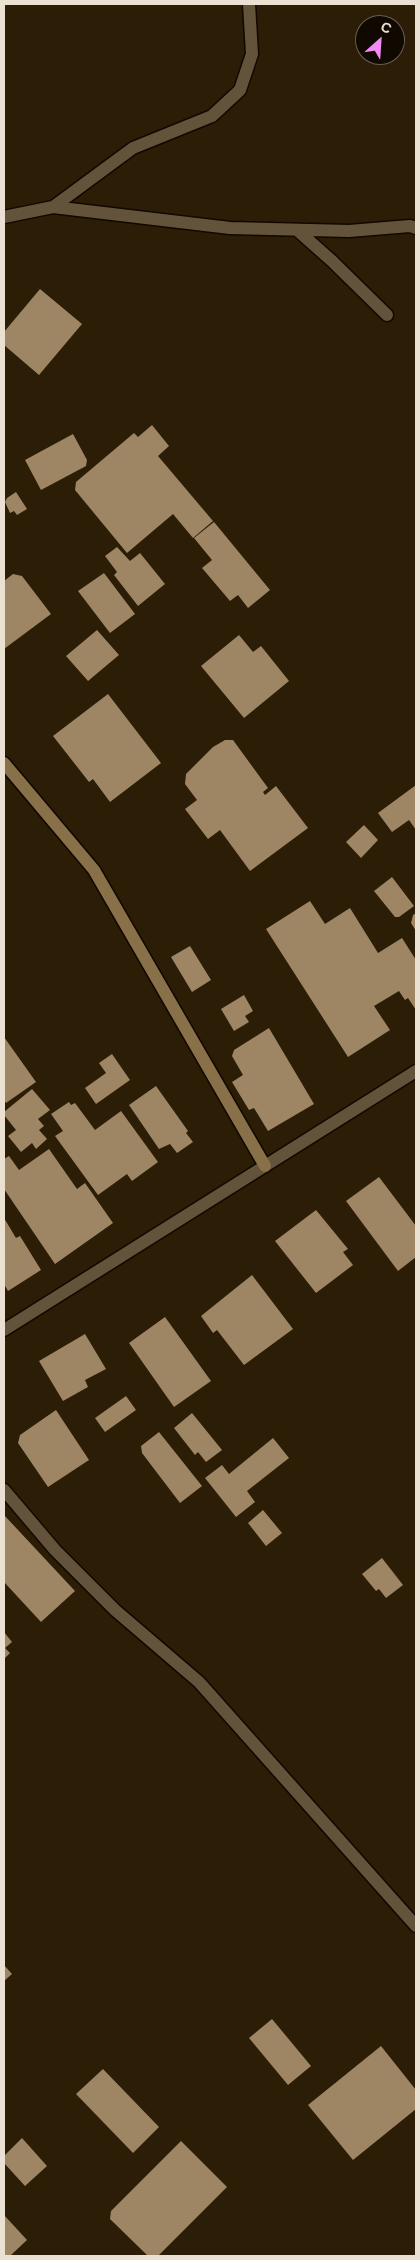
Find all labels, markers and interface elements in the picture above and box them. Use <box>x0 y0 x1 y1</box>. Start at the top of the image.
north arrow <box>355 15 405 65</box>
text: С <box>378 17 395 37</box>

